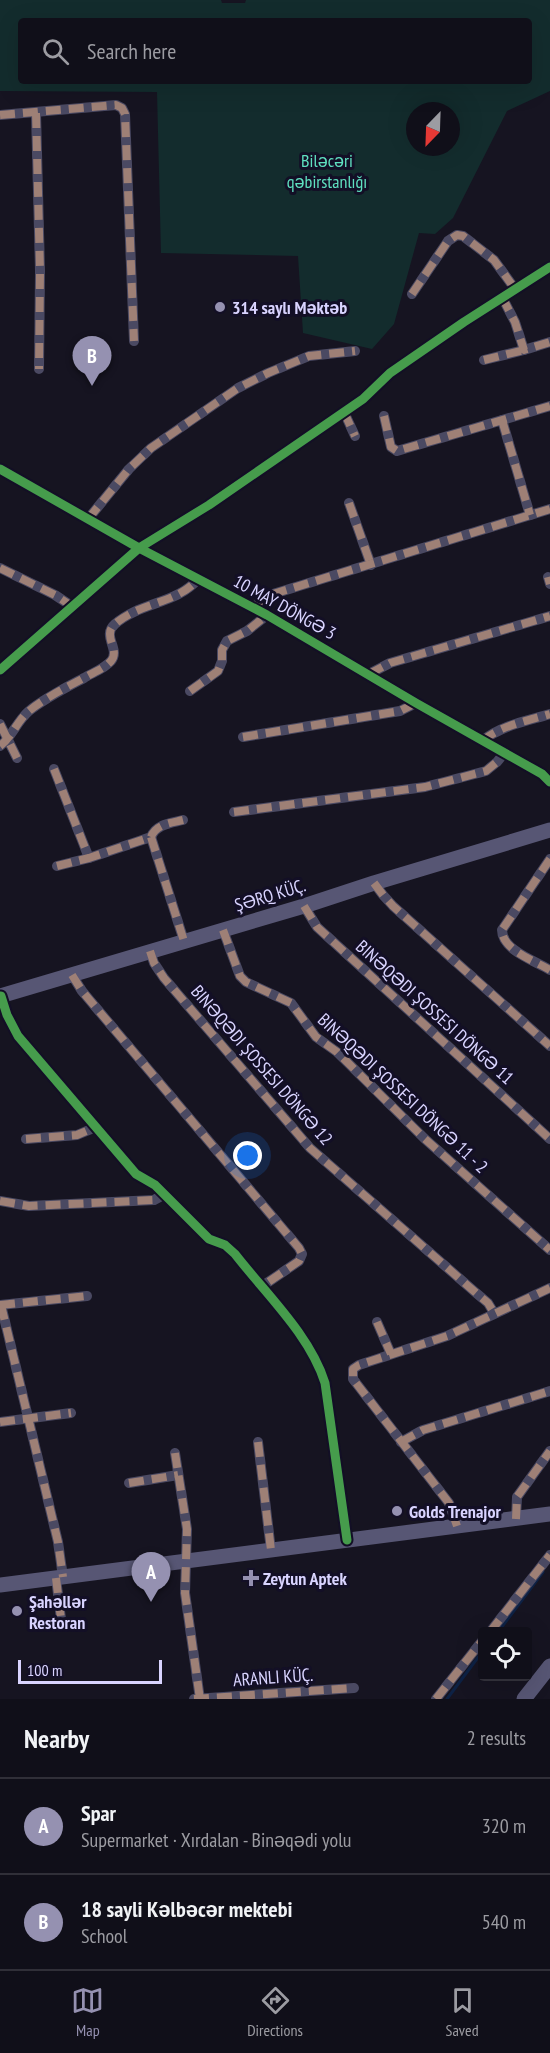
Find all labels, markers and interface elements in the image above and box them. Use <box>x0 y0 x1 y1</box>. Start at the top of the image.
search box <box>18 18 532 84</box>
icon: search <box>39 35 72 68</box>
text: Search here <box>87 37 176 65</box>
north arrow <box>406 102 460 156</box>
park label: Biləcəri qəbirstanlığı <box>287 149 367 193</box>
place label: 314 saylı Məktəb <box>232 296 347 319</box>
marker: 314 saylı Məktəb <box>213 300 227 314</box>
pin: B <box>72 336 112 386</box>
street label: 10 MAY DÖNGƏ 3 <box>230 569 340 645</box>
street label: ŞƏRQ KÜÇ. <box>232 873 308 917</box>
street label: BINƏQƏDI ŞOSSESI DÖNGƏ 11 <box>351 935 519 1089</box>
street label: BINƏQƏDI ŞOSSESI DÖNGƏ 12 <box>186 980 338 1150</box>
street label: BINƏQƏDI ŞOSSESI DÖNGƏ 11 - 2 <box>313 1008 493 1178</box>
your location <box>233 1141 262 1170</box>
place label: Golds Trenajor <box>409 1500 501 1523</box>
marker: Golds Trenajor <box>390 1504 404 1518</box>
pin: A <box>132 1552 170 1602</box>
place label: Zeytun Aptek <box>263 1567 347 1590</box>
marker: Zeytun Aptek <box>244 1571 258 1585</box>
place label: Şahəllər Restoran <box>29 1590 87 1634</box>
marker: Şahəllər Restoran <box>10 1604 24 1618</box>
map controls <box>478 1627 532 1681</box>
button: locate <box>478 1627 532 1681</box>
scale bar <box>18 1657 162 1684</box>
text: 100 m <box>27 1660 62 1680</box>
street label: ARANLI KÜÇ. <box>232 1663 314 1691</box>
text: Nearby <box>24 1722 89 1755</box>
text: 2 results <box>467 1725 526 1751</box>
text: Spar <box>81 1799 116 1827</box>
text: A <box>38 1813 49 1839</box>
text: 320 m <box>482 1813 526 1839</box>
text: Supermarket · Xırdalan - Binəqədi yolu <box>81 1827 352 1853</box>
text: 18 sayli Kəlbəcər mektebi <box>81 1895 292 1923</box>
text: B <box>39 1909 48 1935</box>
text: 540 m <box>482 1909 526 1935</box>
text: School <box>81 1923 127 1949</box>
tab: Map <box>71 1984 104 2040</box>
tab: Directions <box>247 1984 303 2040</box>
tab: Saved <box>446 1984 479 2040</box>

